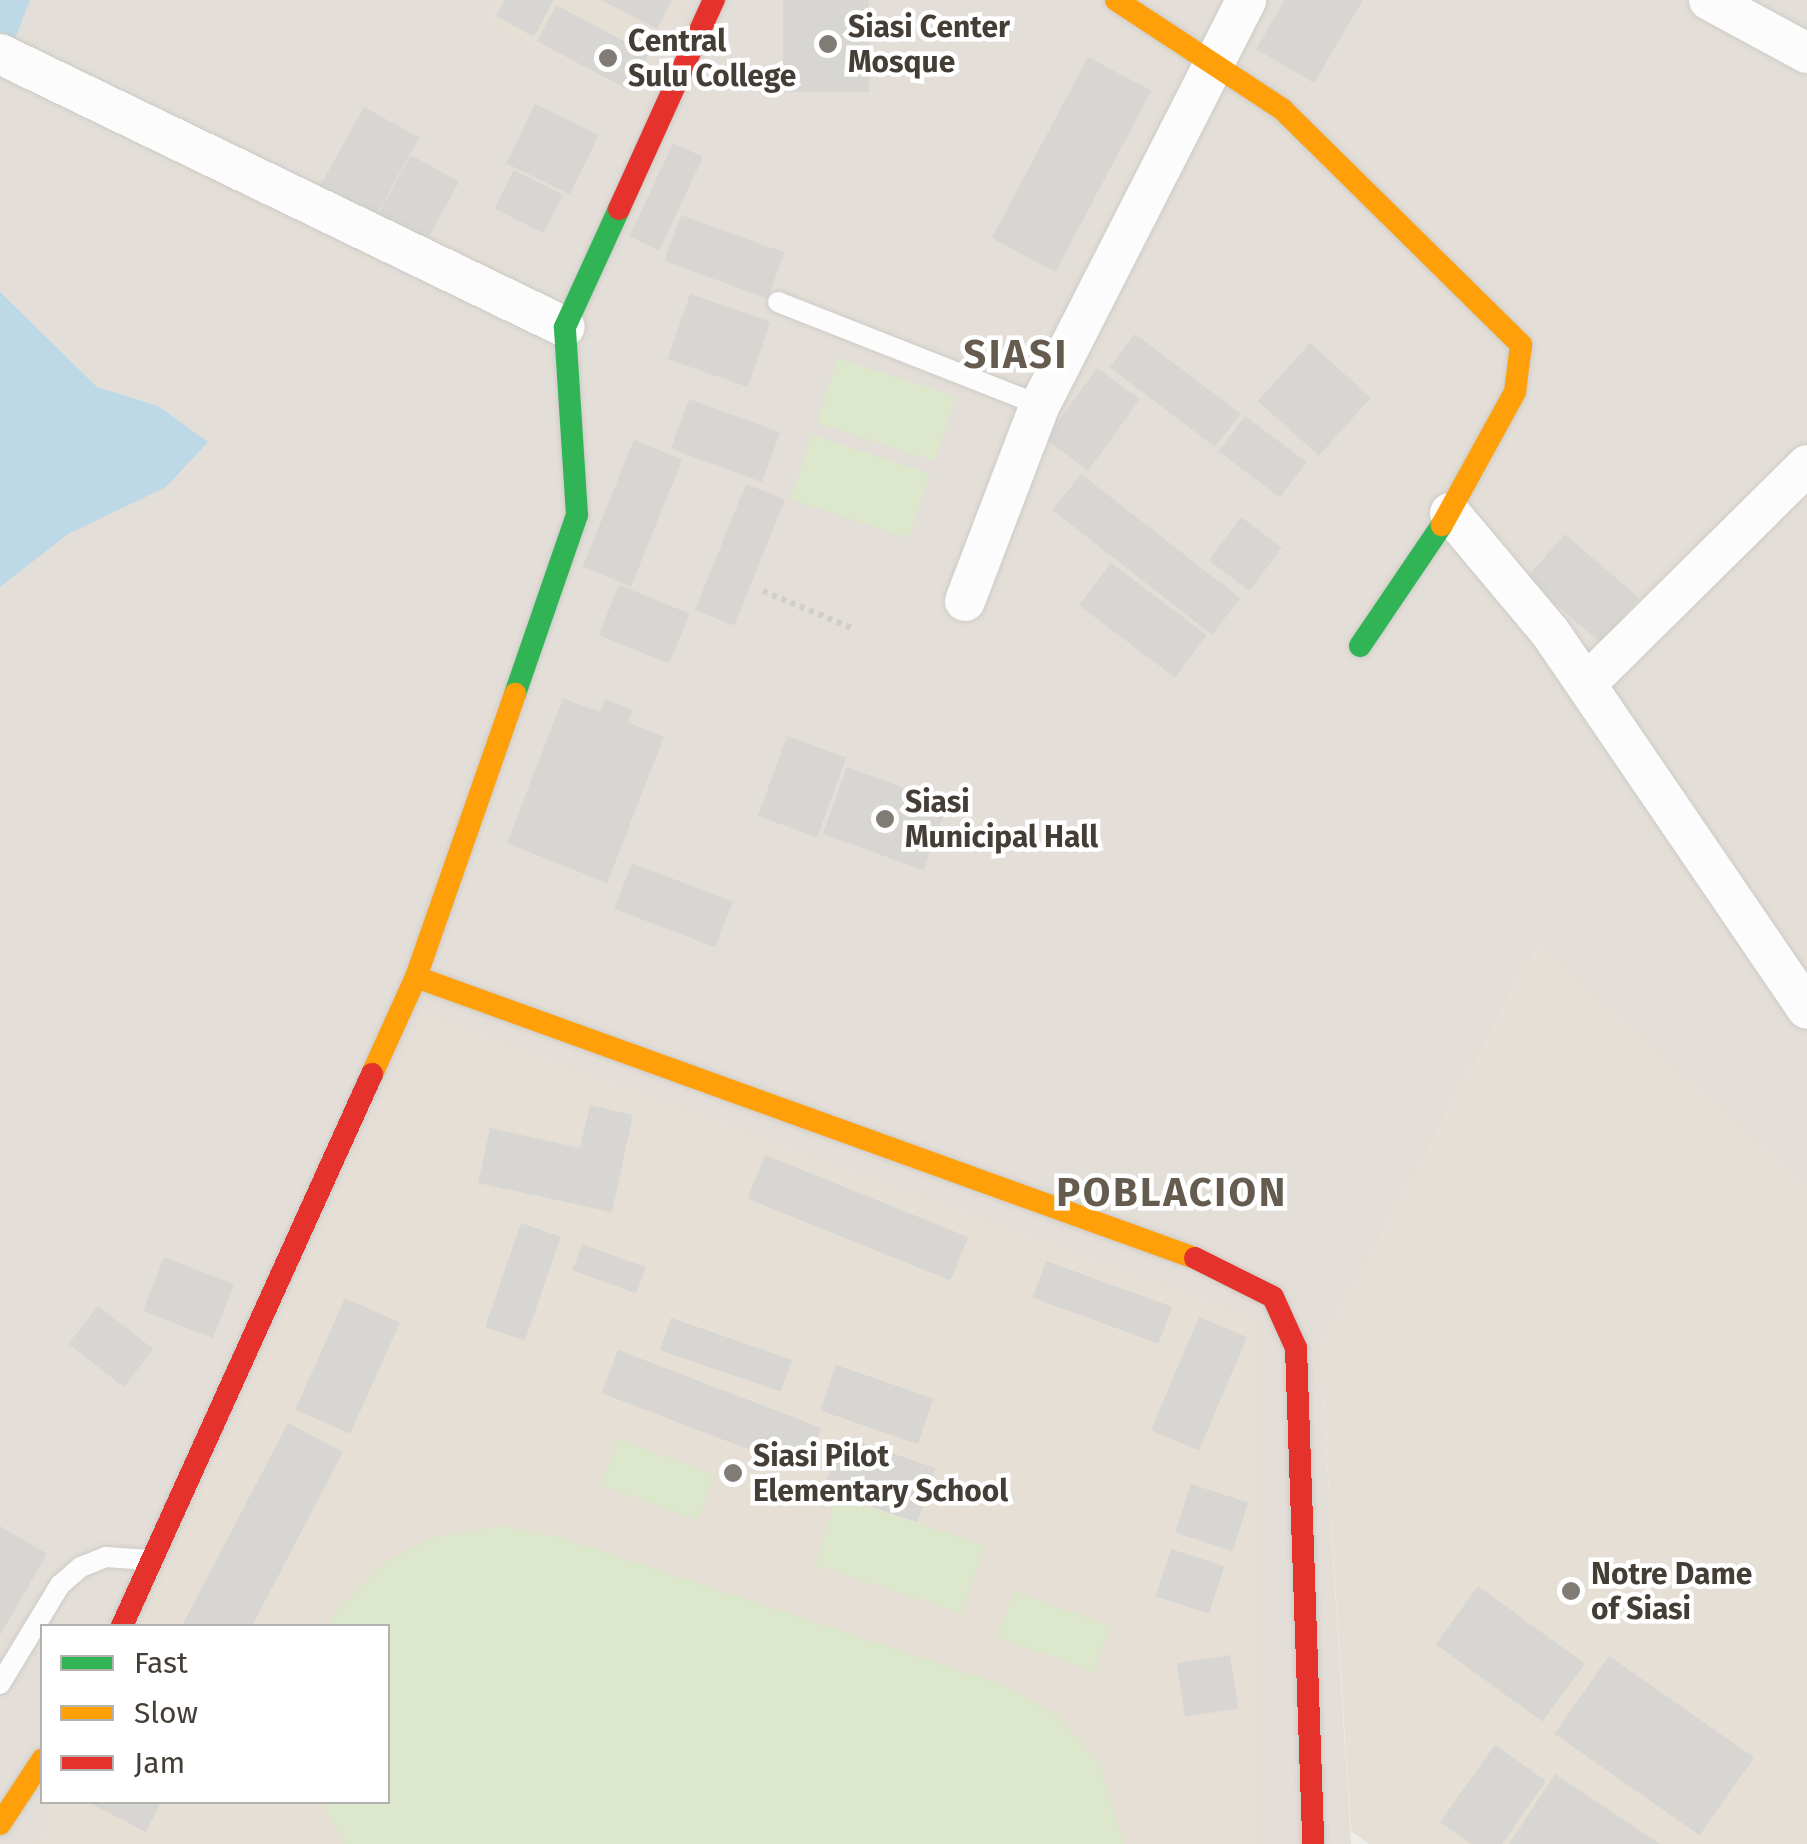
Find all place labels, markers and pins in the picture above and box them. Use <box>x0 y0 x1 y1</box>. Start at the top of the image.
place label: Siasi Center Mosque <box>848 9 1010 80</box>
place label: Central Sulu College <box>628 23 796 94</box>
marker: Siasi Center Mosque <box>817 33 839 55</box>
marker: Central Sulu College <box>597 47 619 69</box>
place label: Siasi Municipal Hall <box>905 784 1098 854</box>
marker: Siasi Municipal Hall <box>874 808 896 830</box>
place label: Siasi Pilot Elementary School <box>753 1438 1008 1508</box>
marker: Siasi Pilot Elementary School <box>722 1462 744 1484</box>
place label: Notre Dame of Siasi <box>1591 1556 1752 1626</box>
marker: Notre Dame of Siasi <box>1560 1580 1582 1602</box>

